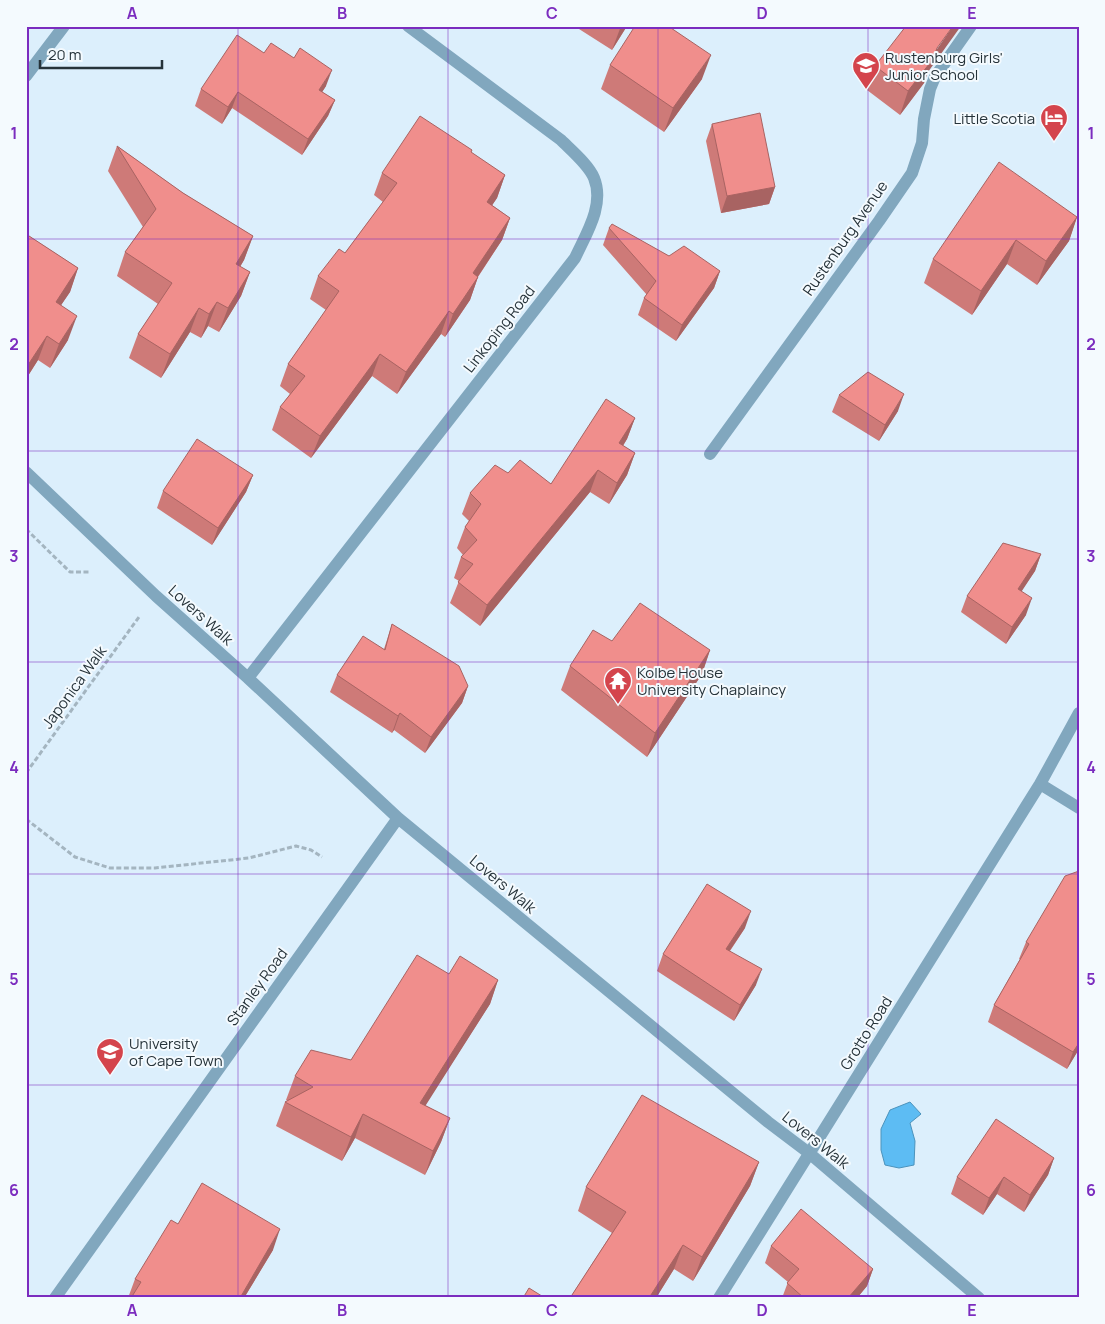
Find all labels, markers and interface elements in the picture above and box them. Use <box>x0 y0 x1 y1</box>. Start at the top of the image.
text: A <box>127 2 138 24</box>
text: B <box>337 2 347 24</box>
text: C <box>546 2 558 24</box>
text: D <box>756 2 768 24</box>
text: E <box>967 2 977 24</box>
scale bar <box>40 38 162 70</box>
text: 20 m <box>48 44 81 65</box>
place label: Rustenburg Girls' Junior School <box>885 47 1003 85</box>
school or university icon: Rustenburg Girls' Junior School <box>851 51 881 90</box>
hotel icon: Little Scotia <box>1039 103 1069 142</box>
place label: Little Scotia <box>953 108 1035 129</box>
text: 1 <box>10 122 18 144</box>
text: 1 <box>1087 122 1095 144</box>
street label: Rustenburg Avenue <box>798 176 893 300</box>
street label: Linkoping Road <box>458 281 540 377</box>
text: 2 <box>9 333 19 355</box>
text: 2 <box>1086 333 1096 355</box>
text: 3 <box>9 545 19 567</box>
text: 3 <box>1086 545 1096 567</box>
street label: Lovers Walk <box>164 580 239 650</box>
street label: Japonica Walk <box>37 641 112 733</box>
place label: Kolbe House University Chaplaincy <box>637 662 786 700</box>
temple icon: Kolbe House University Chaplaincy <box>603 666 633 705</box>
text: 4 <box>9 756 19 778</box>
text: 4 <box>1086 756 1096 778</box>
street label: Lovers Walk <box>465 850 541 918</box>
street label: Stanley Road <box>222 944 292 1030</box>
text: 5 <box>9 968 19 990</box>
text: 5 <box>1086 968 1096 990</box>
street label: Grotto Road <box>835 992 897 1074</box>
place label: University of Cape Town <box>129 1033 223 1071</box>
school or university icon: University of Cape Town <box>95 1037 125 1076</box>
street label: Lovers Walk <box>778 1106 854 1174</box>
text: 6 <box>9 1179 19 1201</box>
text: 6 <box>1086 1179 1096 1201</box>
text: A <box>127 1299 138 1321</box>
text: B <box>337 1299 347 1321</box>
text: C <box>546 1299 558 1321</box>
text: D <box>756 1299 768 1321</box>
text: E <box>967 1299 977 1321</box>

